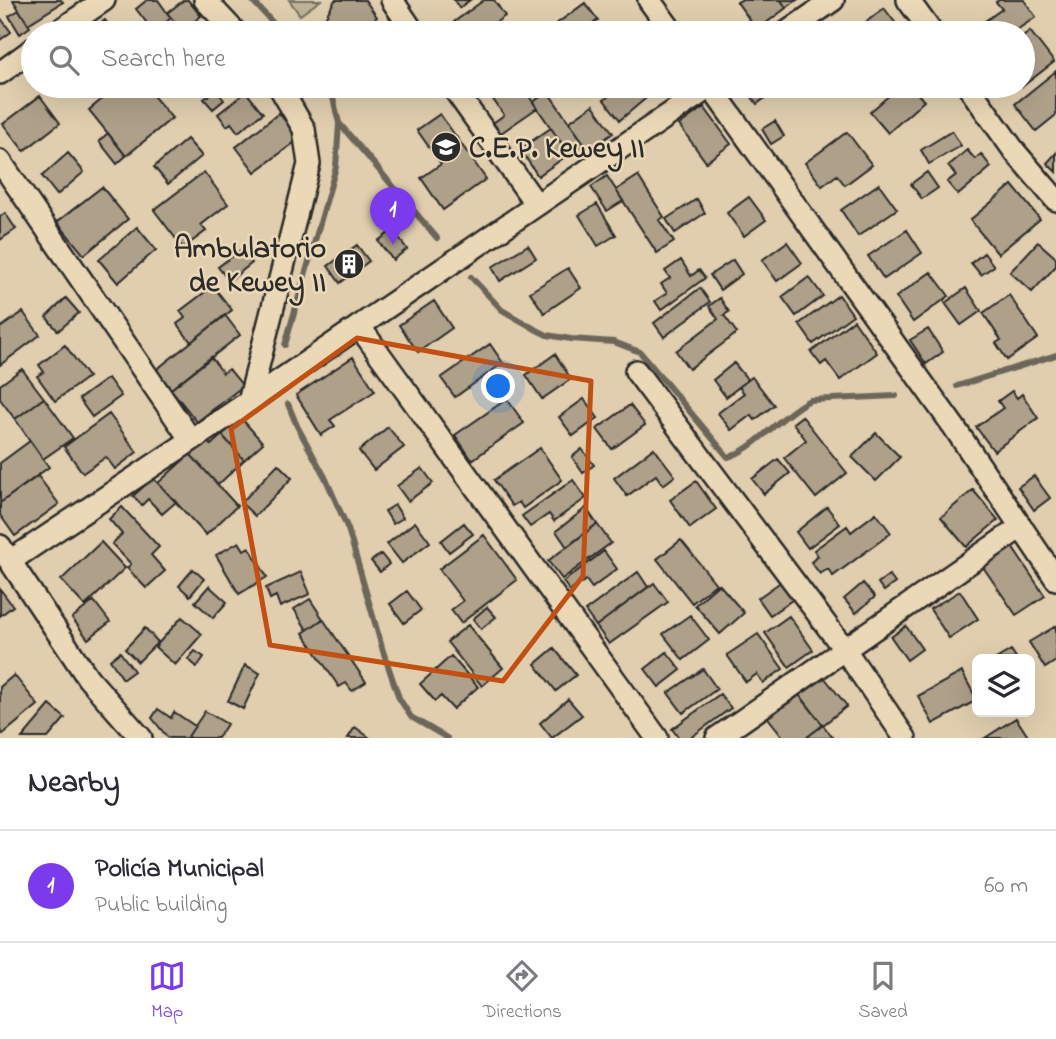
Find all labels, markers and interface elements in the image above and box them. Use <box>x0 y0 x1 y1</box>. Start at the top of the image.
search box <box>21 21 1035 98</box>
icon: search <box>45 41 83 79</box>
text: Search here <box>101 41 226 79</box>
place label: C.E.P. Kewey II <box>469 128 644 172</box>
school or university icon: C.E.P. Kewey II <box>429 130 463 164</box>
pin: 1 <box>370 187 416 245</box>
place label: Ambulatorio de Kewey II <box>174 228 326 306</box>
building icon: Ambulatorio de Kewey II <box>332 247 366 281</box>
your location <box>481 369 515 403</box>
map controls <box>972 654 1035 717</box>
button: layers <box>972 654 1035 717</box>
text: Nearby <box>28 762 120 806</box>
text: Policía Municipal <box>95 851 264 889</box>
text: 1 <box>47 870 55 903</box>
text: 60 m <box>984 870 1028 903</box>
text: Public building <box>95 889 227 922</box>
tab: Map <box>148 957 186 1026</box>
tab: Directions <box>483 957 562 1026</box>
tab: Saved <box>858 957 908 1026</box>

